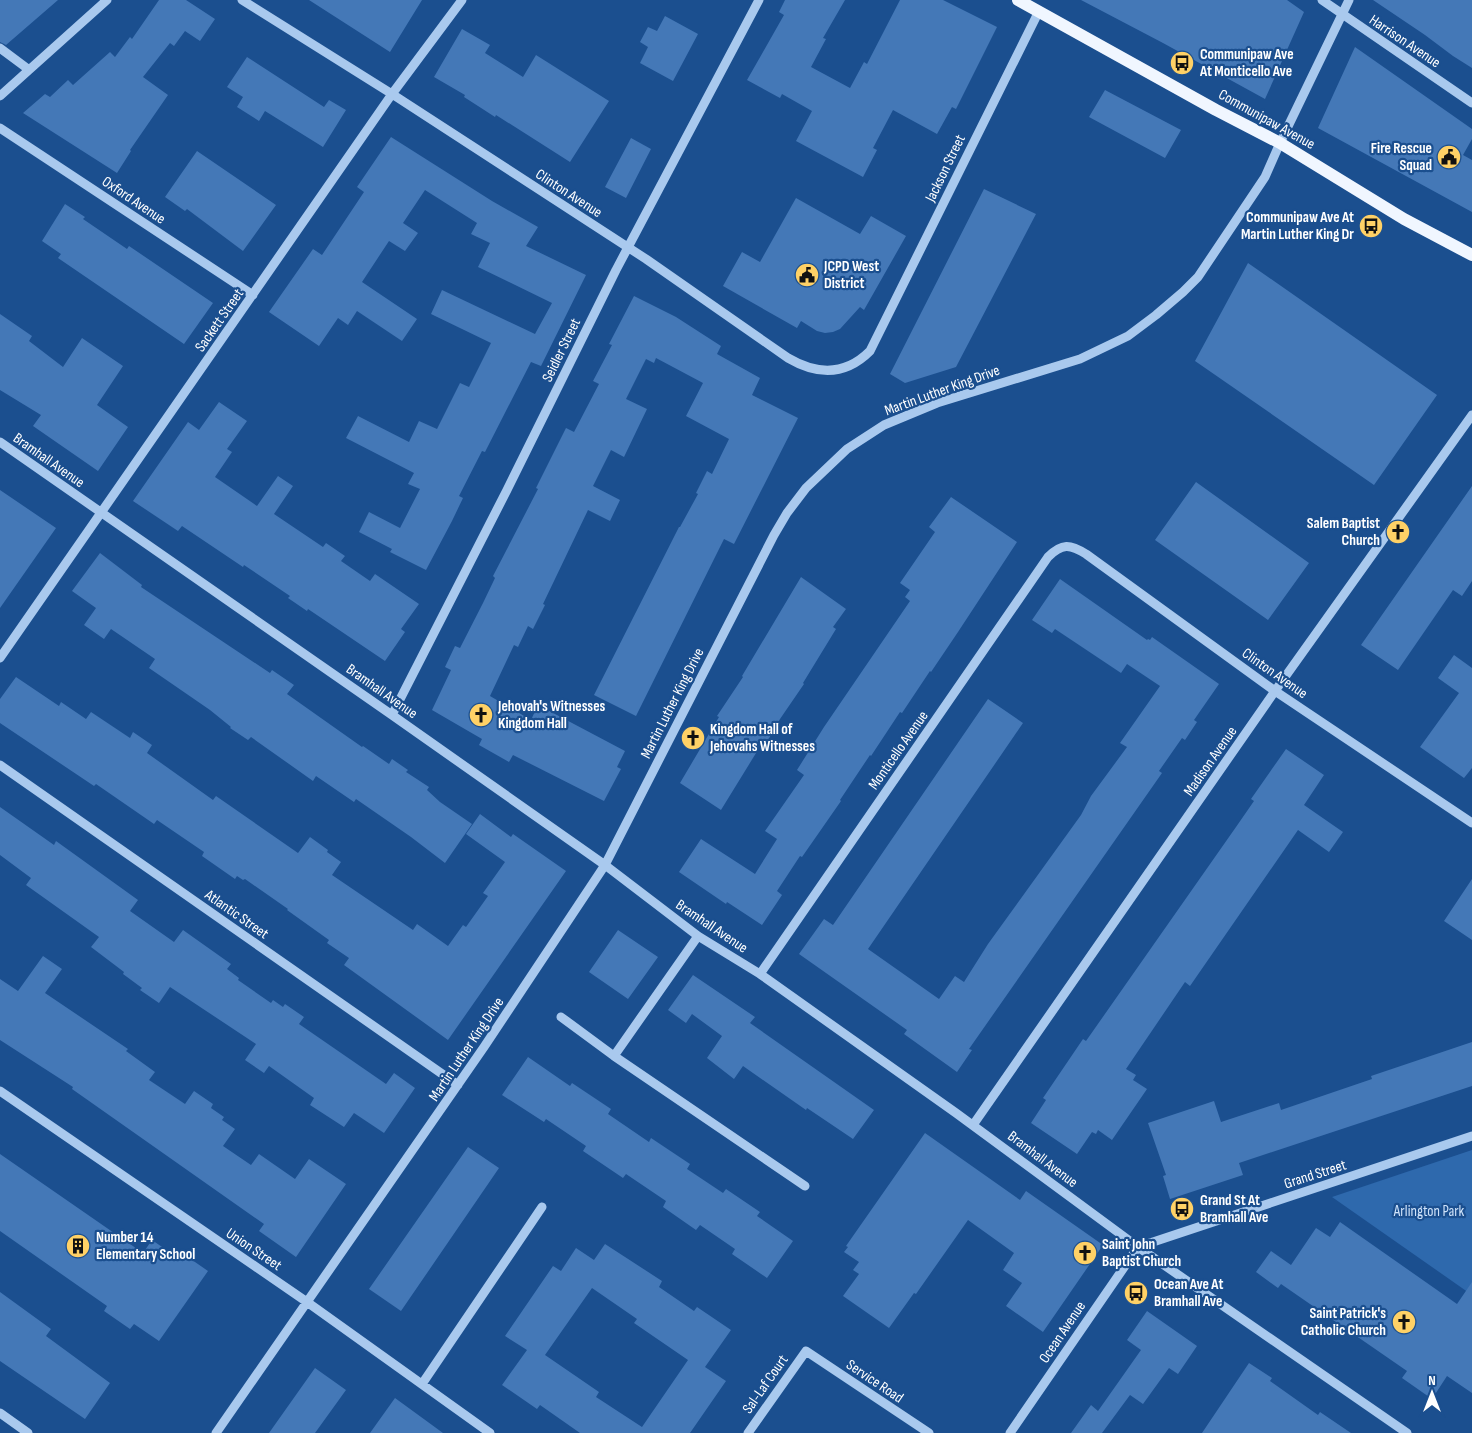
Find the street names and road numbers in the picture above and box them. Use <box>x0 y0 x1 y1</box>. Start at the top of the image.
street label: Harrison Avenue <box>1365 11 1444 72</box>
street label: Communipaw Avenue <box>1215 85 1318 154</box>
street label: Jackson Street <box>921 131 970 206</box>
street label: Clinton Avenue <box>532 165 606 222</box>
street label: Oxford Avenue <box>98 172 169 229</box>
street label: Sackett Street <box>191 285 248 356</box>
street label: Seidler Street <box>538 315 585 385</box>
street label: Martin Luther King Drive <box>882 361 1002 420</box>
street label: Bramhall Avenue <box>9 429 88 492</box>
street label: Clinton Avenue <box>1238 644 1311 703</box>
street label: Martin Luther King Drive <box>636 645 708 762</box>
street label: Bramhall Avenue <box>342 660 421 723</box>
street label: Monticello Avenue <box>864 707 933 793</box>
street label: Madison Avenue <box>1179 723 1241 800</box>
street label: Atlantic Street <box>200 885 273 944</box>
street label: Bramhall Avenue <box>672 895 751 957</box>
street label: Martin Luther King Drive <box>425 994 508 1105</box>
street label: Bramhall Avenue <box>1004 1127 1082 1192</box>
street label: Grand Street <box>1282 1155 1349 1193</box>
street label: Union Street <box>222 1224 286 1275</box>
street label: Ocean Avenue <box>1035 1298 1090 1367</box>
street label: Sal-Laf Court <box>738 1351 793 1417</box>
street label: Service Road <box>843 1355 907 1407</box>

